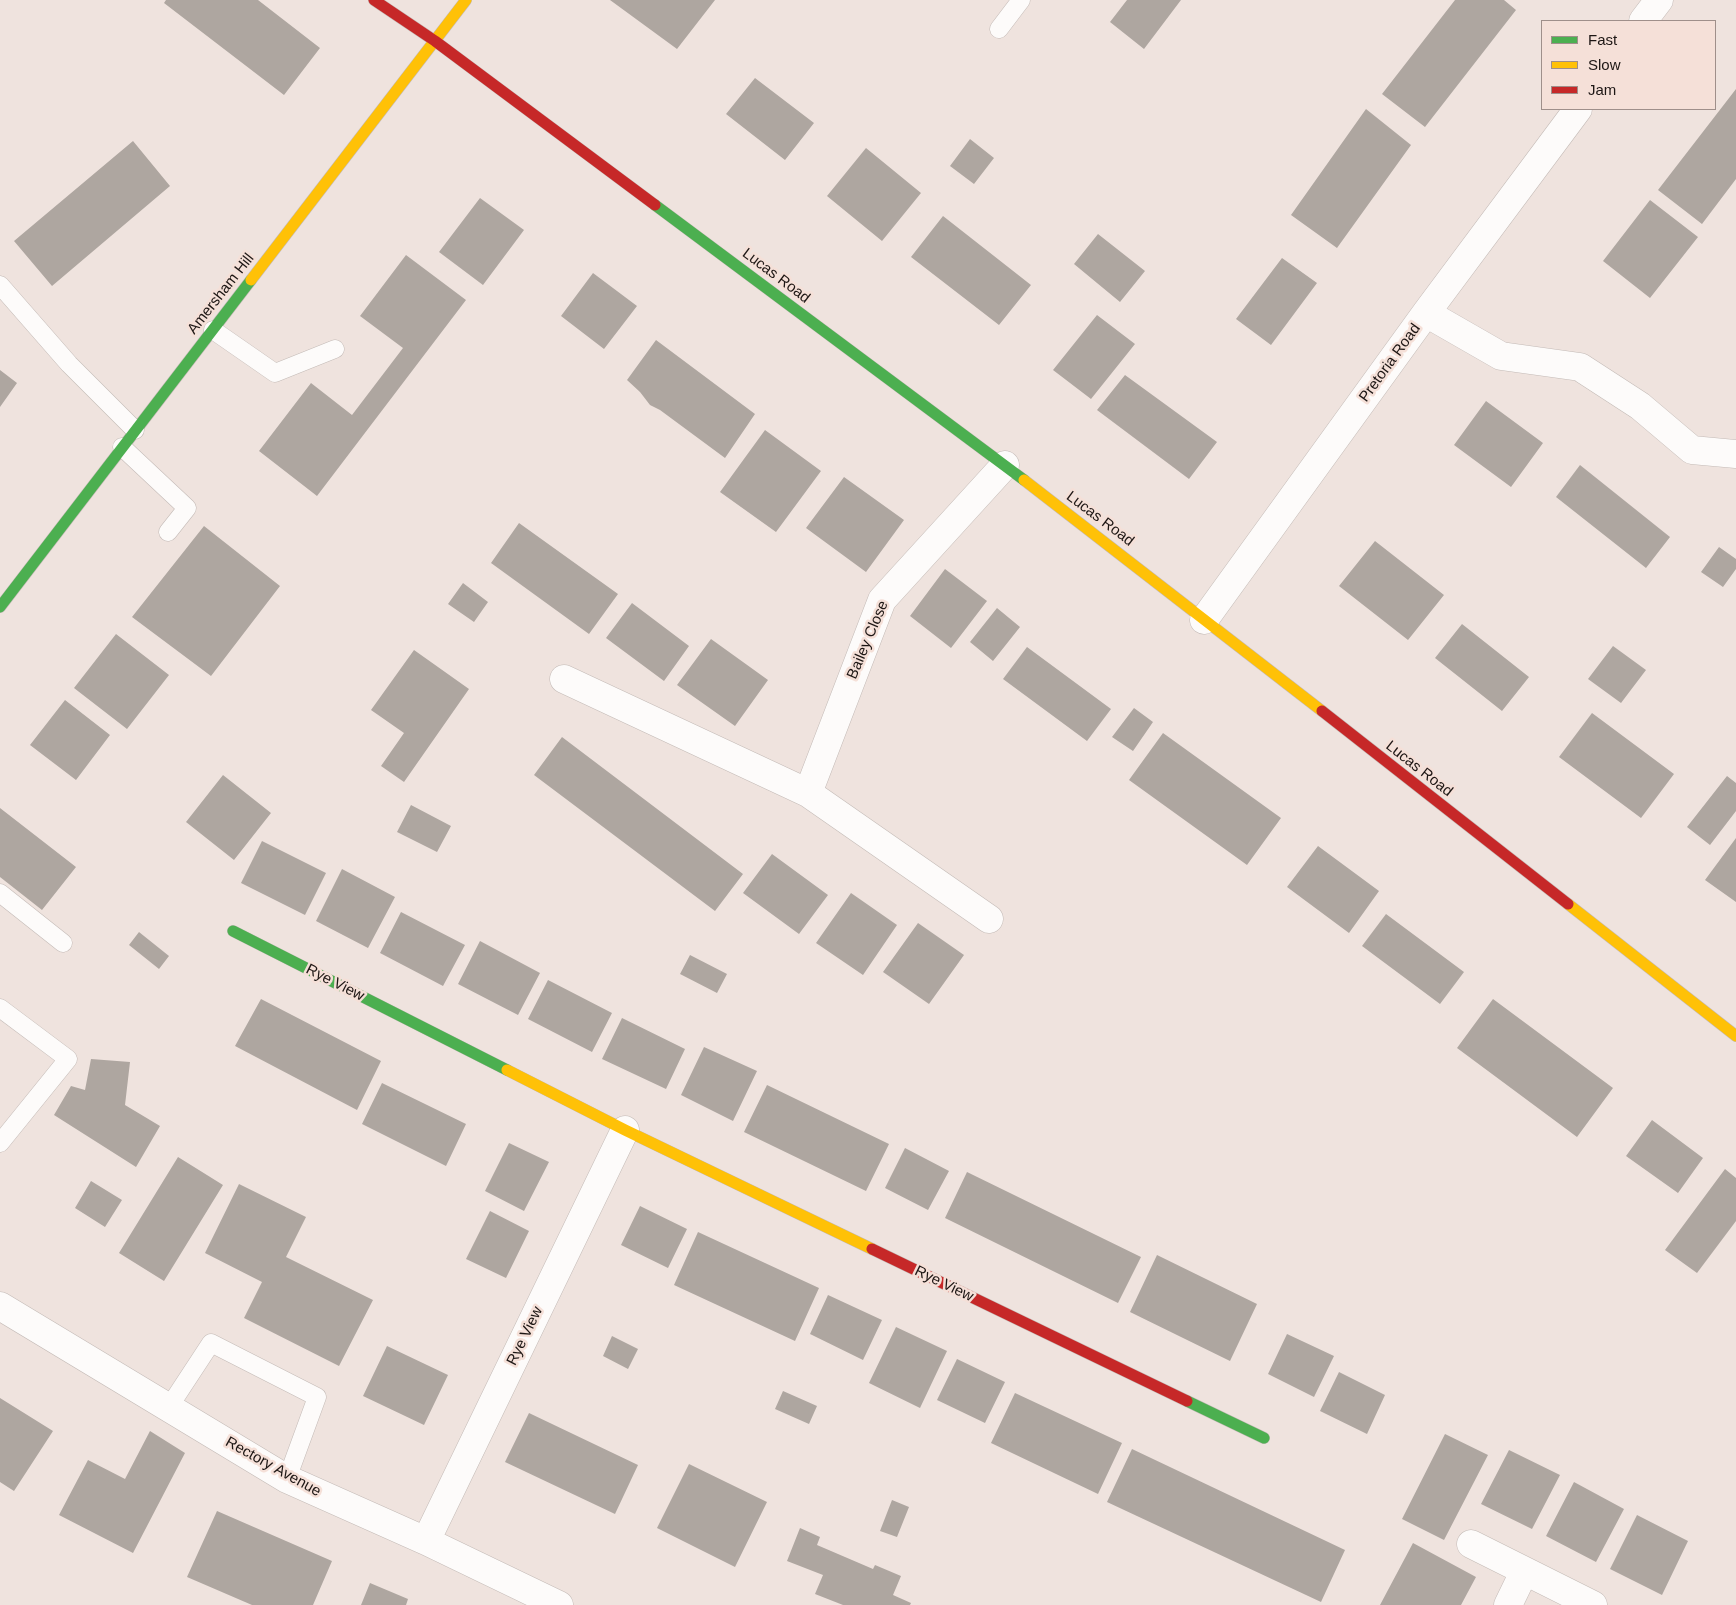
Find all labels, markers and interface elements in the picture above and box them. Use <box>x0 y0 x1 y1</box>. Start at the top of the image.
legend <box>1541 20 1716 110</box>
text: Fast <box>1588 31 1617 48</box>
text: Slow <box>1588 56 1621 73</box>
text: Jam <box>1588 81 1616 98</box>
street label: Lucas Road <box>739 245 813 307</box>
street label: Amersham Hill <box>184 250 258 338</box>
street label: Pretoria Road <box>1356 320 1424 406</box>
street label: Lucas Road <box>1063 488 1137 550</box>
street label: Bailey Close <box>843 598 893 682</box>
street label: Lucas Road <box>1382 737 1456 801</box>
street label: Rye View <box>303 961 367 1005</box>
street label: Rye View <box>912 1262 976 1306</box>
street label: Rye View <box>503 1304 547 1368</box>
street label: Rectory Avenue <box>222 1433 324 1501</box>

